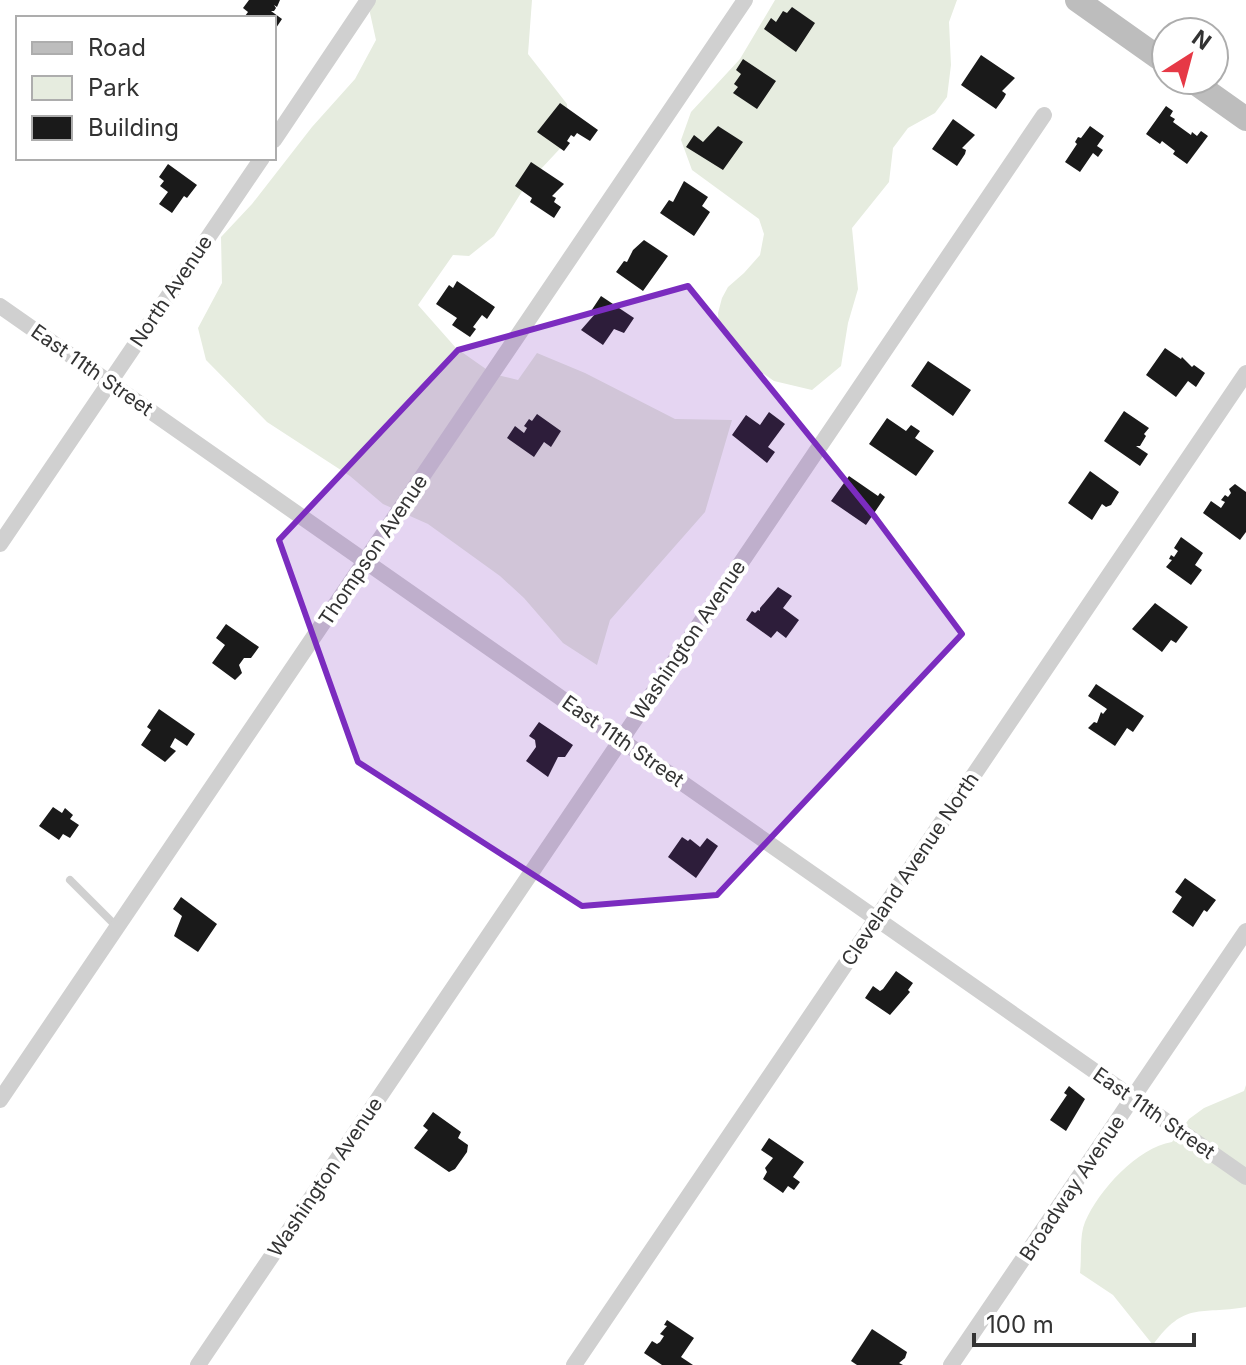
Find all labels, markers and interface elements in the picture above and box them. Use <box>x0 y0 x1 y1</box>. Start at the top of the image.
legend <box>16 16 276 160</box>
north arrow <box>1150 16 1230 96</box>
text: N <box>1187 24 1216 55</box>
text: Road <box>88 33 146 62</box>
text: Park <box>88 73 139 102</box>
text: Building <box>88 113 179 142</box>
street label: North Avenue <box>125 231 217 351</box>
street label: East 11th Street <box>27 319 158 421</box>
street label: Thompson Avenue <box>314 470 432 630</box>
street label: Washington Avenue <box>626 556 750 724</box>
street label: East 11th Street <box>558 690 689 792</box>
street label: Cleveland Avenue North <box>836 768 984 970</box>
street label: East 11th Street <box>1089 1062 1220 1164</box>
street label: Washington Avenue <box>263 1093 387 1261</box>
street label: Broadway Avenue <box>1014 1111 1130 1265</box>
scale bar <box>974 1297 1194 1347</box>
text: 100 m <box>986 1310 1054 1339</box>

